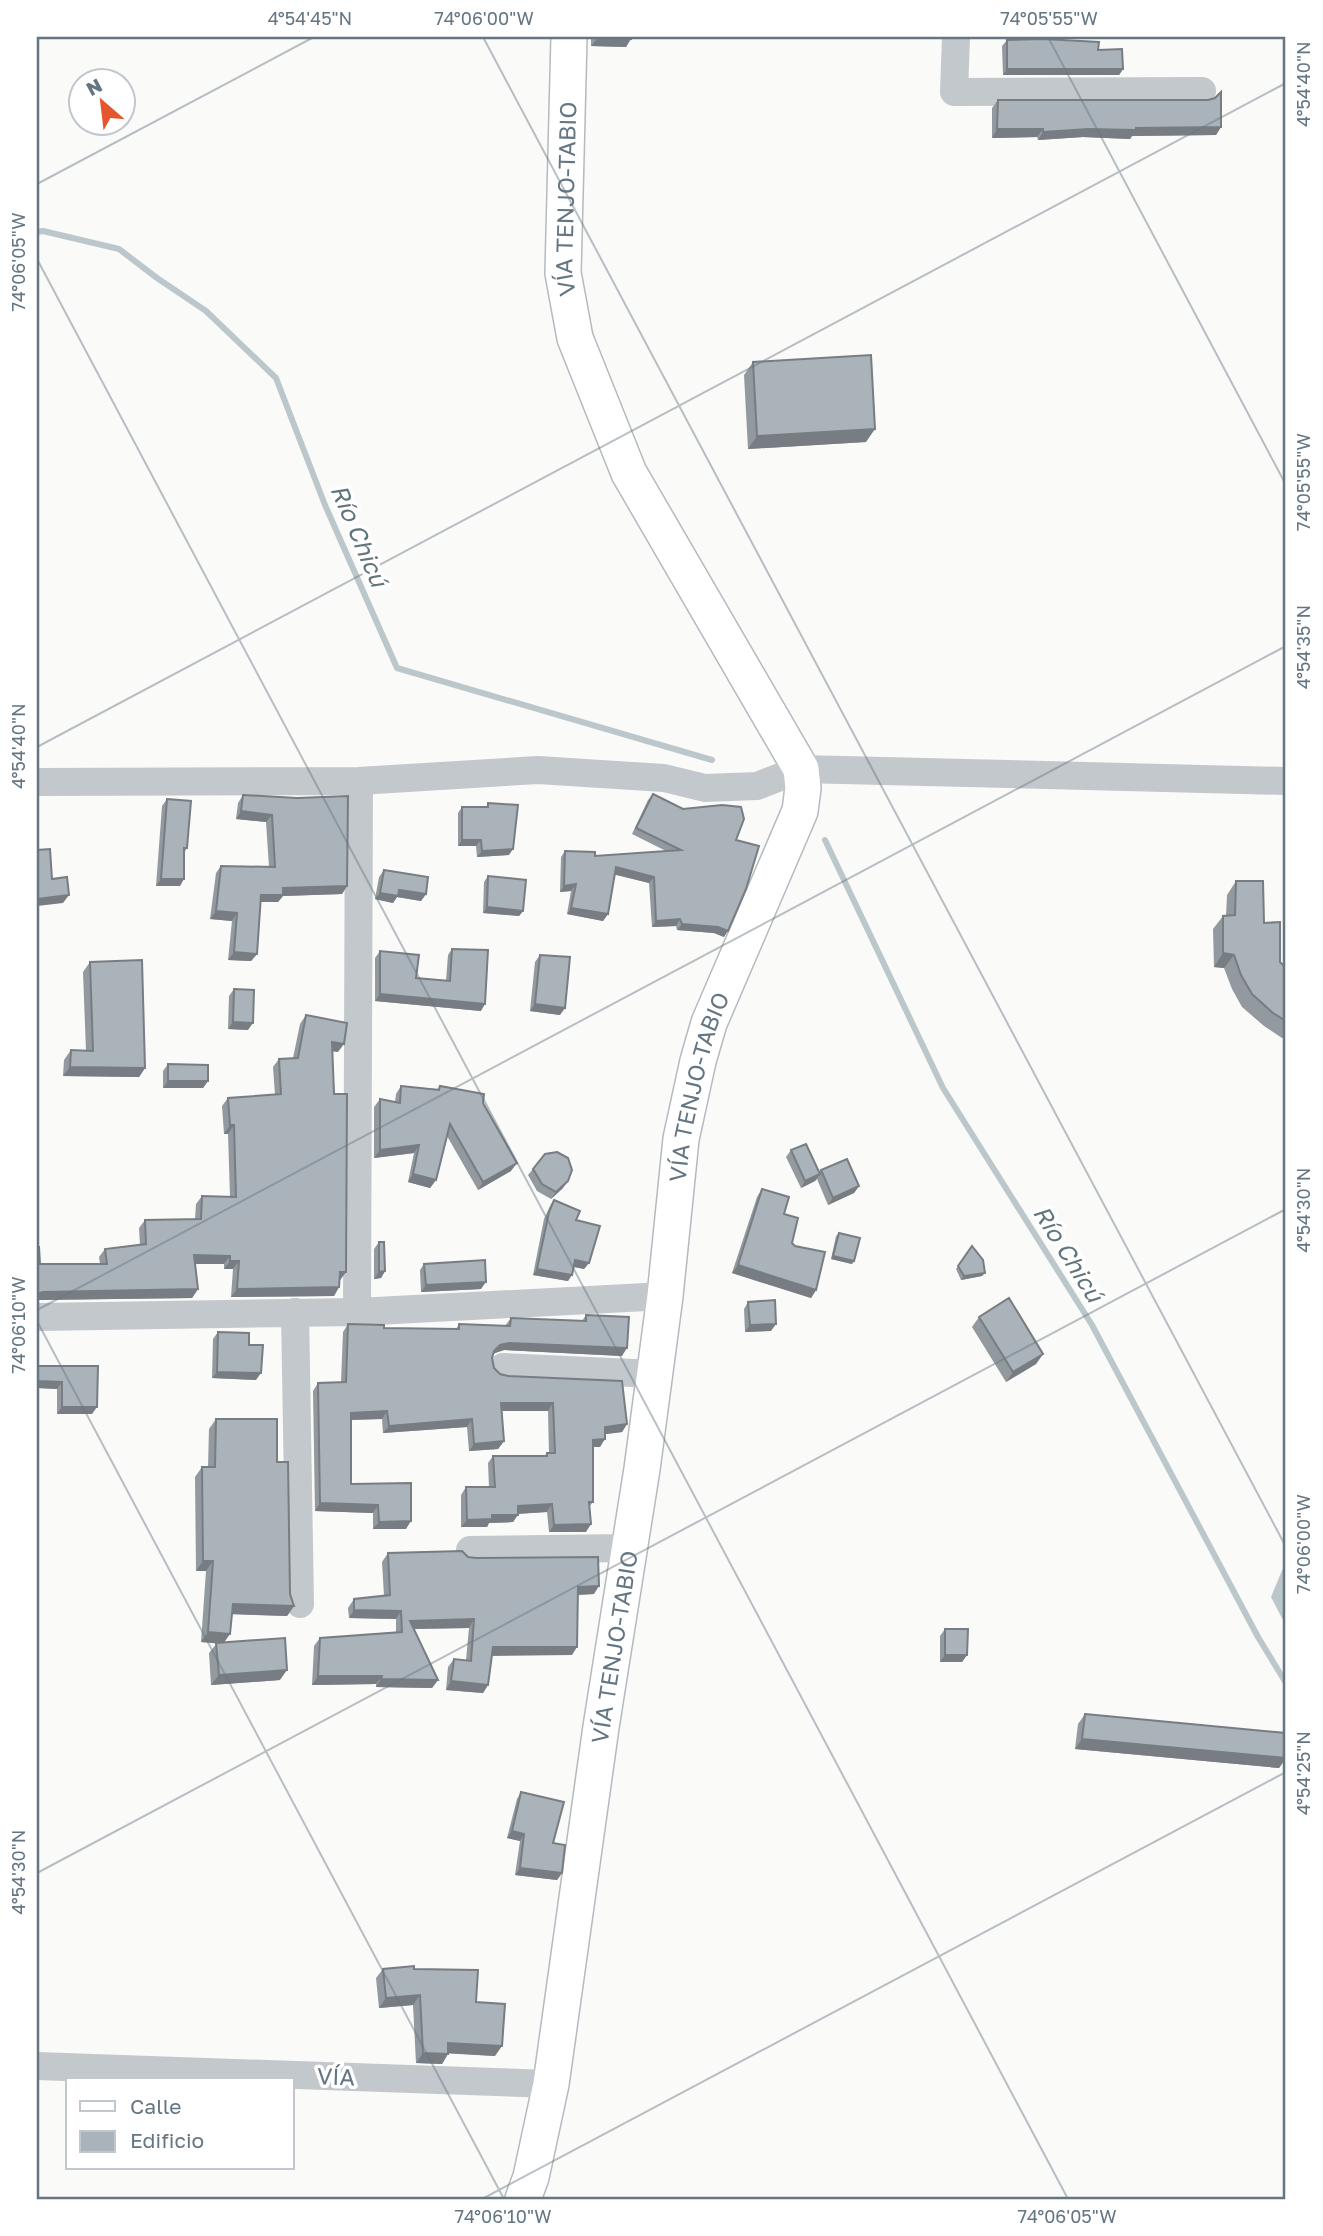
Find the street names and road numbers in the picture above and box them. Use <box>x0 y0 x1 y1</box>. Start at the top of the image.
street label: VÍA TENJO-TABIO <box>549 101 581 298</box>
street label: VÍA TENJO-TABIO <box>663 988 735 1183</box>
street label: VÍA TENJO-TABIO <box>585 1549 643 1745</box>
street label: VÍA <box>316 2061 356 2091</box>

